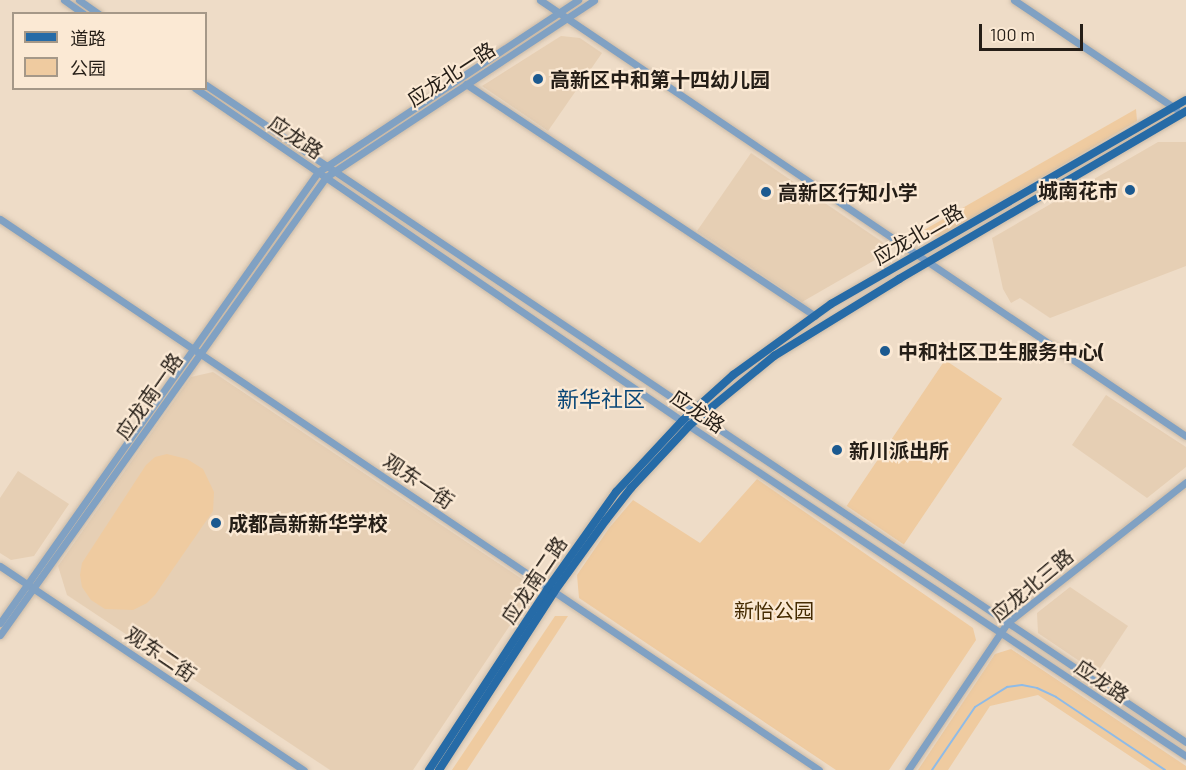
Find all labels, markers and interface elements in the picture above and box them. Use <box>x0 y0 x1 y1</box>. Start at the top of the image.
legend <box>12 12 207 90</box>
scale bar <box>982 12 1086 50</box>
text: 100 m <box>990 23 1035 45</box>
text: 道路 <box>70 27 106 49</box>
street label: 应龙北一路 <box>403 37 499 111</box>
text: 公园 <box>70 57 106 79</box>
place label: 高新区中和第十四幼儿园 <box>550 67 770 91</box>
marker: 高新区中和第十四幼儿园 <box>531 72 545 86</box>
street label: 应龙路 <box>264 110 328 164</box>
place label: 城南花市 <box>1038 178 1118 202</box>
place label: 高新区行知小学 <box>778 180 918 204</box>
marker: 城南花市 <box>1123 183 1137 197</box>
marker: 高新区行知小学 <box>759 185 773 199</box>
street label: 应龙北二路 <box>869 199 967 269</box>
place label: 中和社区卫生服务中心( <box>898 339 1105 363</box>
marker: 中和社区卫生服务中心( <box>876 342 894 360</box>
street label: 应龙南一路 <box>110 348 188 444</box>
street label: 应龙路 <box>666 384 730 438</box>
district label: 新华社区 <box>557 386 645 412</box>
place label: 新川派出所 <box>849 438 949 462</box>
marker: 新川派出所 <box>830 443 844 457</box>
street label: 观东一街 <box>379 449 459 513</box>
place label: 成都高新新华学校 <box>228 511 388 535</box>
marker: 成都高新新华学校 <box>209 516 223 530</box>
street label: 应龙南二路 <box>496 532 572 628</box>
street label: 应龙北三路 <box>986 544 1078 626</box>
park label: 新怡公园 <box>734 598 814 622</box>
street label: 观东二街 <box>121 622 201 686</box>
street label: 应龙路 <box>1070 654 1134 708</box>

